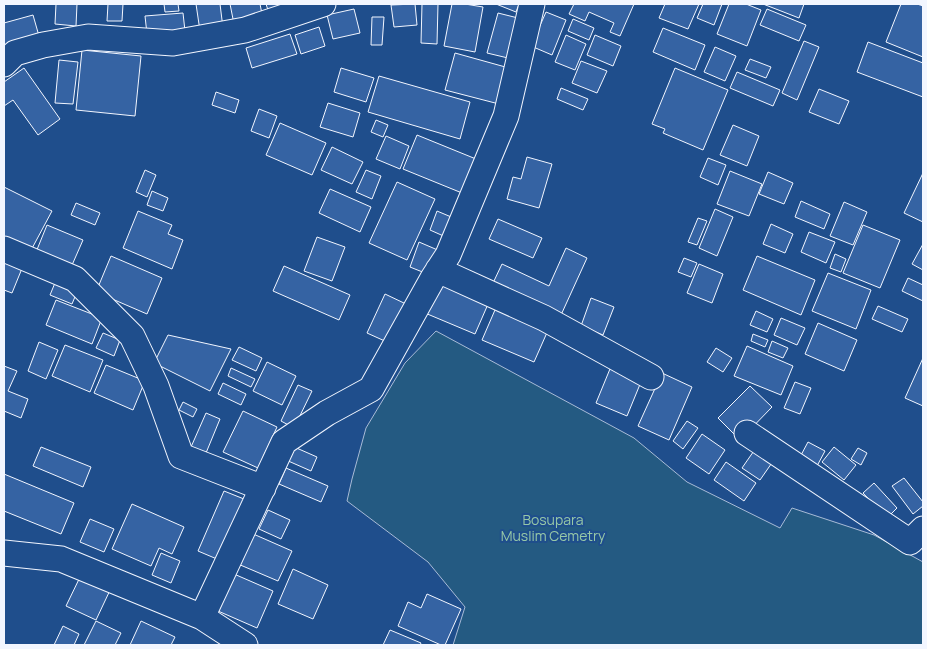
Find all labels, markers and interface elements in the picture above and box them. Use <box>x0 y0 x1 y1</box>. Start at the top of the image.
park label: Bosupara Muslim Cemetry <box>501 510 606 545</box>

